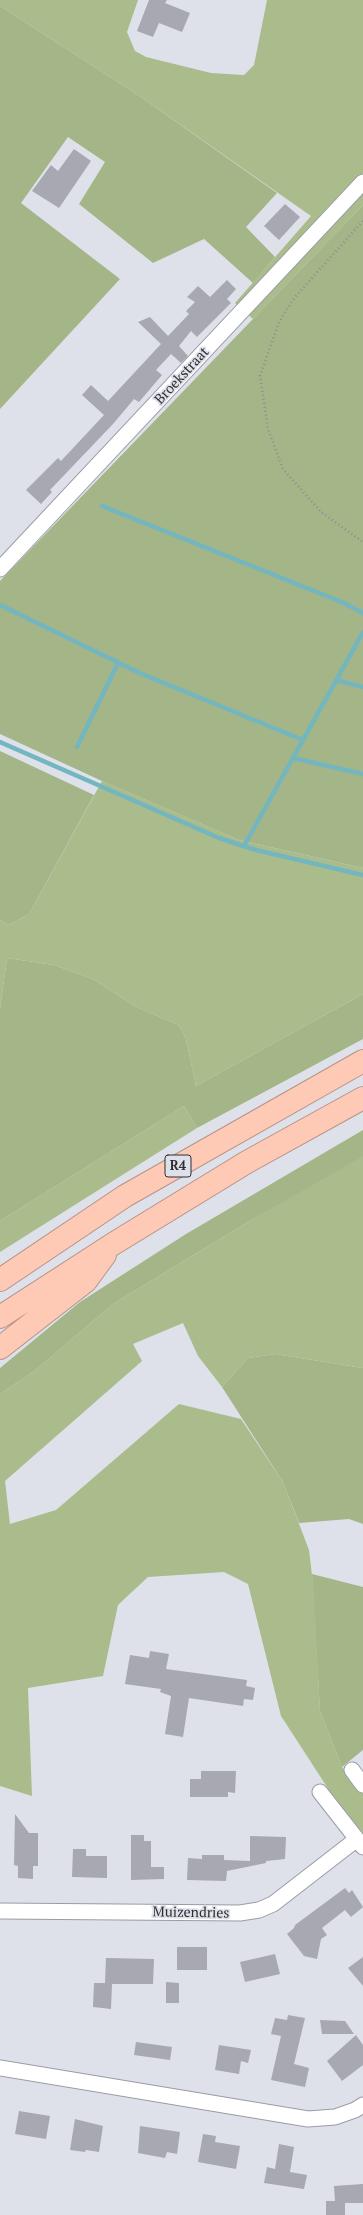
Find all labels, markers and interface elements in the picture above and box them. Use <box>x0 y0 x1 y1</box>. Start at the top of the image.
street label: Broekstraat <box>151 344 213 408</box>
road number: R4 <box>165 1155 191 1177</box>
street label: Muizendries <box>152 1904 230 1922</box>

